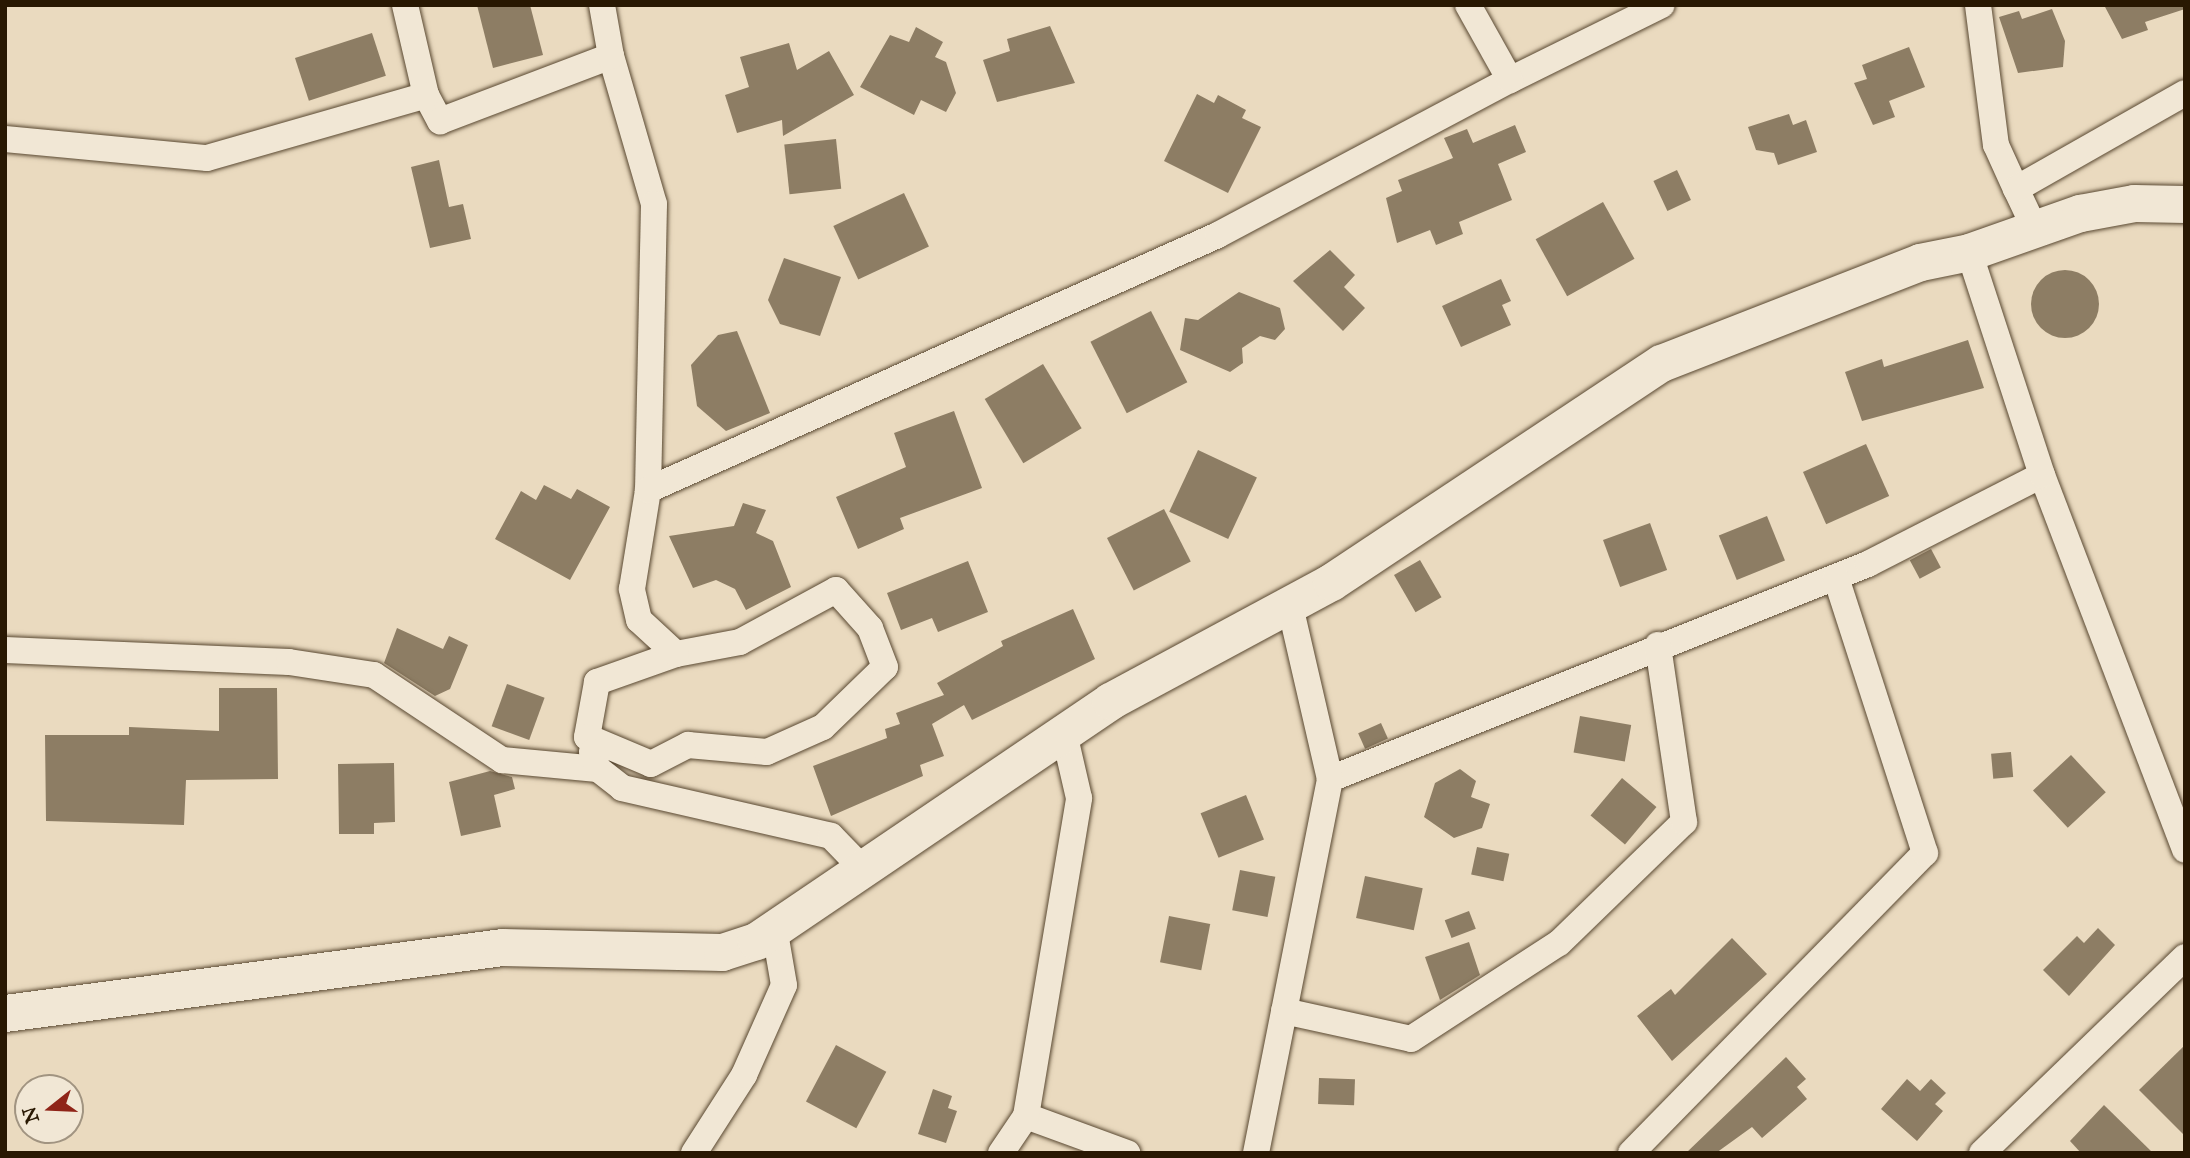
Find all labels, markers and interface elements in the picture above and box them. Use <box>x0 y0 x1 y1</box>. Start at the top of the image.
north arrow <box>14 1074 84 1144</box>
text: N <box>17 1104 44 1126</box>

